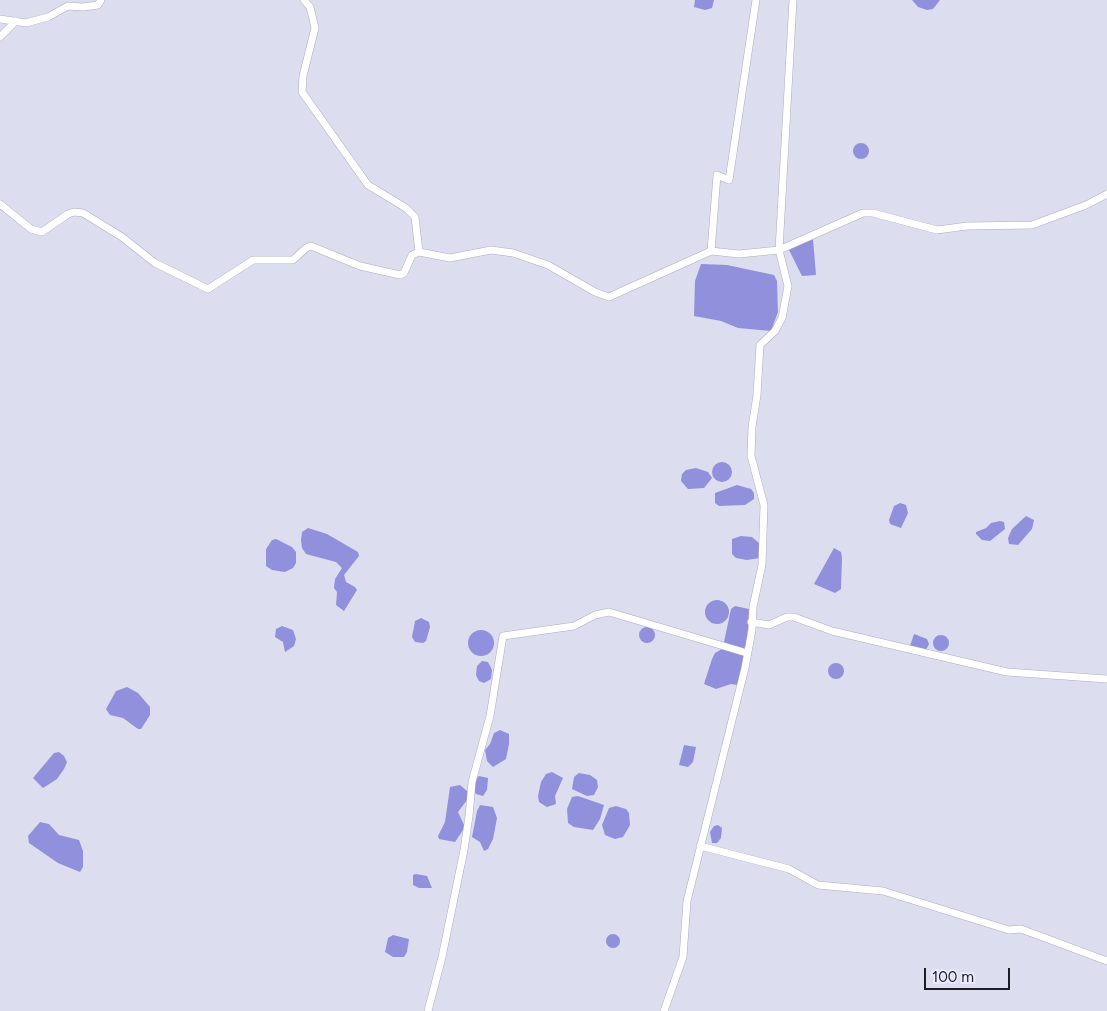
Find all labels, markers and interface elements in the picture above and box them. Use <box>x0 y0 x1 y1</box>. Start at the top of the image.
scale bar <box>927 958 1013 990</box>
text: 100 m <box>932 968 974 986</box>

